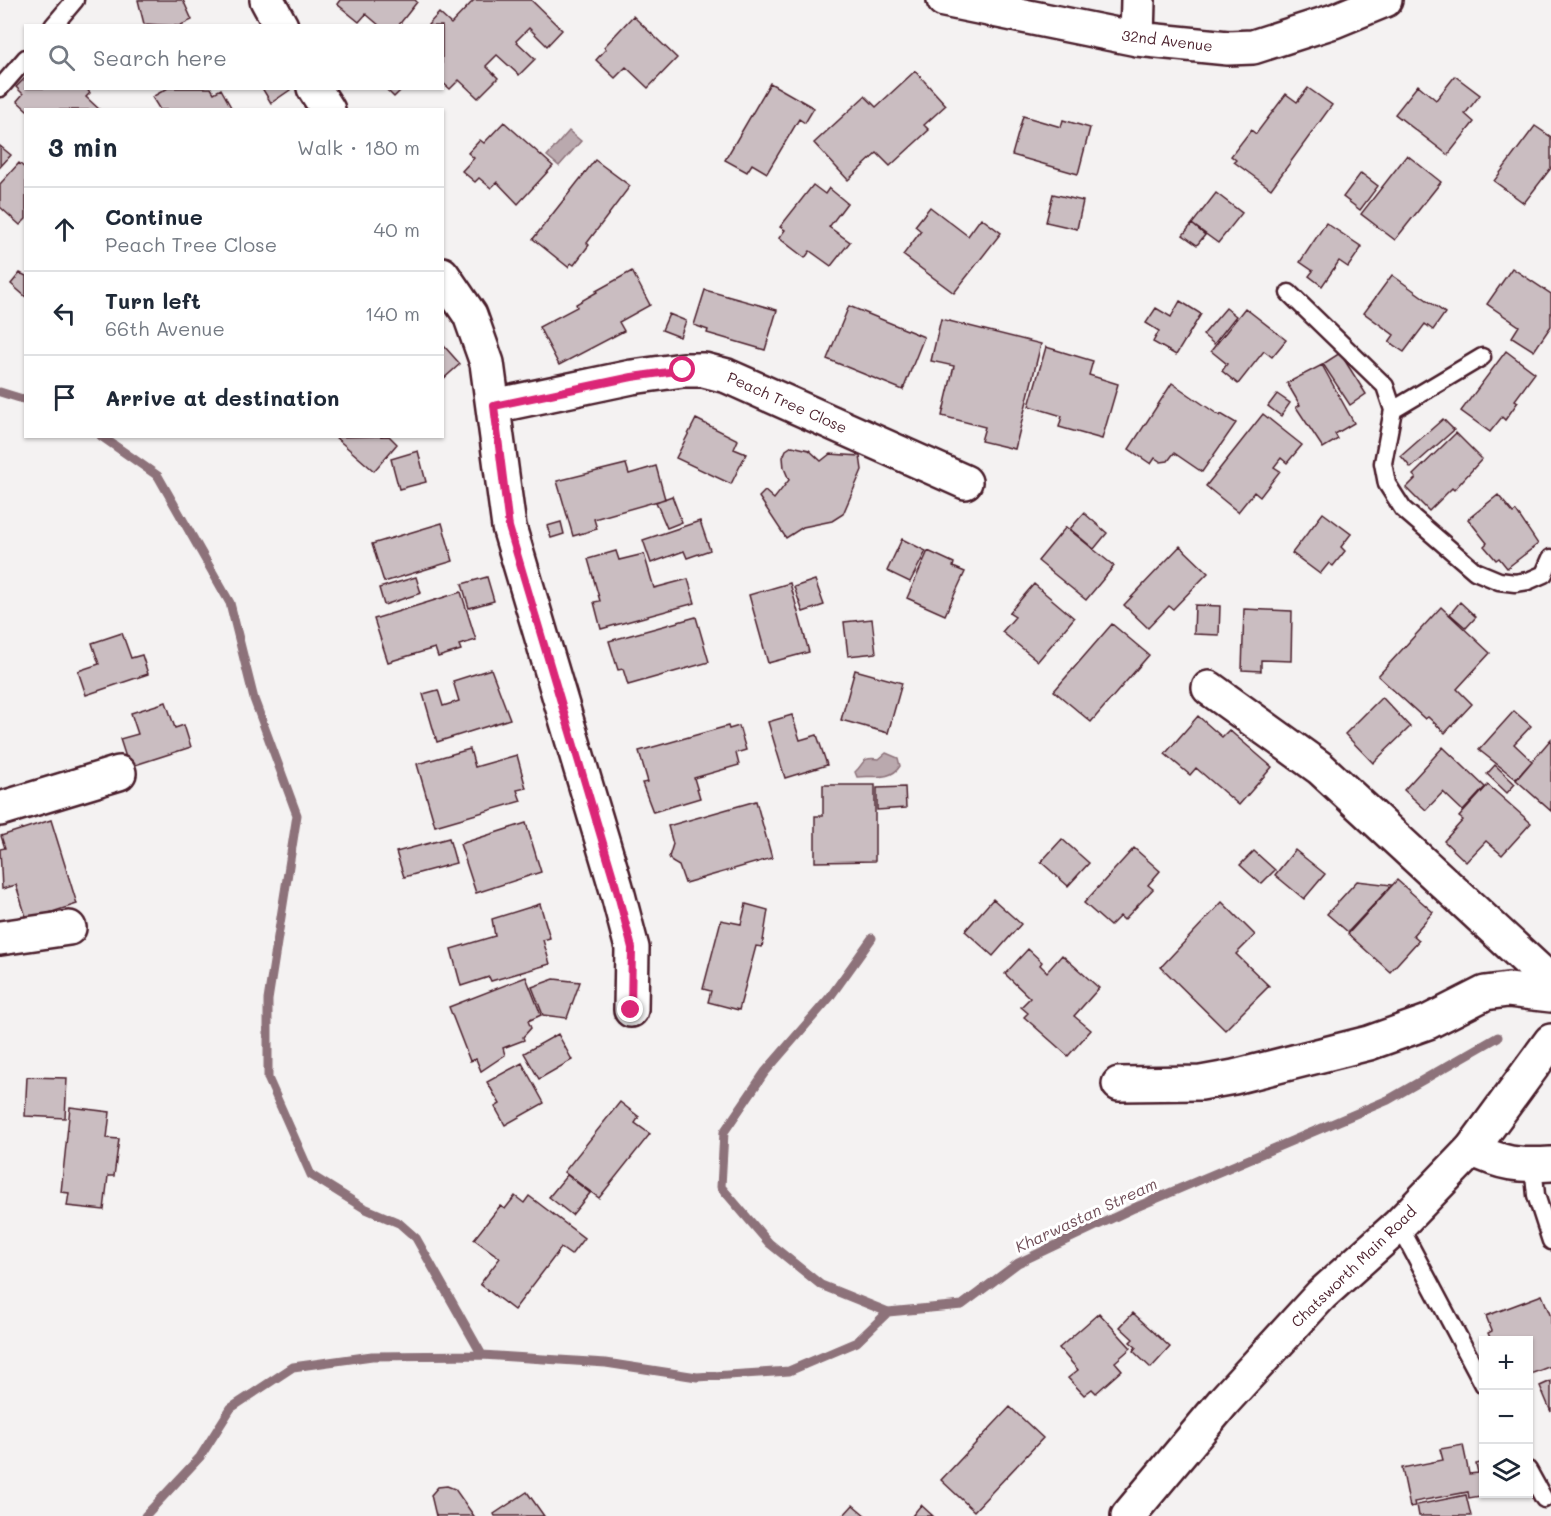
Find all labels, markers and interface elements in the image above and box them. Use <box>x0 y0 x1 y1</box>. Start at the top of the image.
search box <box>24 24 444 90</box>
street label: 32nd Avenue <box>1120 24 1214 56</box>
icon: search <box>45 41 78 74</box>
text: Search here <box>93 43 227 72</box>
text: 3 min <box>48 130 117 164</box>
text: Walk · 180 m <box>297 134 420 160</box>
text: Continue <box>105 202 203 231</box>
icon: ahead <box>48 213 81 246</box>
text: 40 m <box>374 216 420 242</box>
text: Peach Tree Close <box>105 231 277 257</box>
text: Turn left <box>105 286 201 315</box>
icon: left <box>48 297 81 330</box>
text: 140 m <box>365 300 420 326</box>
text: 66th Avenue <box>105 315 225 341</box>
route start <box>669 356 695 382</box>
street label: Peach Tree Close <box>724 367 850 437</box>
icon: arrive <box>48 381 81 414</box>
text: Arrive at destination <box>105 383 340 412</box>
route end <box>617 996 643 1022</box>
water label: Kharwastan Stream <box>1011 1172 1160 1257</box>
street label: Chatsworth Main Road <box>1286 1201 1420 1331</box>
map controls <box>1479 1336 1533 1498</box>
button: + <box>1479 1336 1533 1390</box>
button: − <box>1479 1390 1533 1444</box>
button: layers <box>1479 1444 1533 1498</box>

